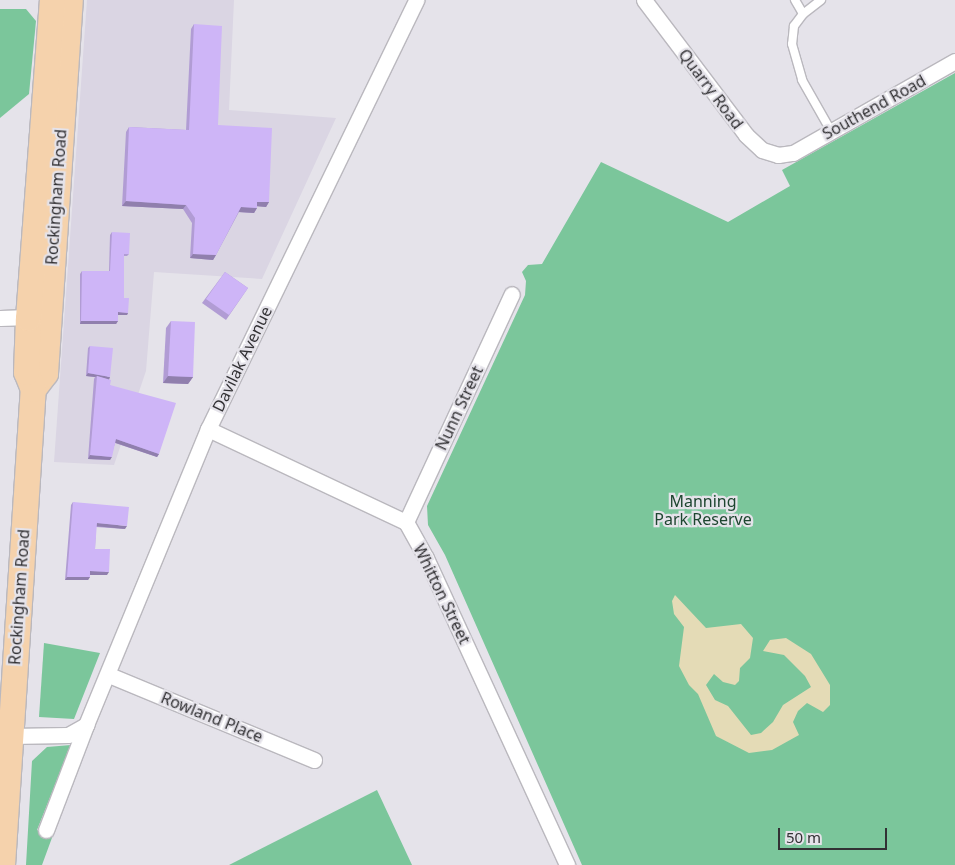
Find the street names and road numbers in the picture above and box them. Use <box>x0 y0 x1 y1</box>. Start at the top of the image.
street label: Quarry Road <box>675 45 747 133</box>
street label: Southend Road <box>819 71 929 143</box>
street label: Rockingham Road <box>42 128 70 266</box>
street label: Davilak Avenue <box>208 303 276 415</box>
street label: Nunn Street <box>431 363 487 453</box>
street label: Rockingham Road <box>5 528 33 666</box>
street label: Whitton Street <box>410 541 474 647</box>
street label: Rowland Place <box>158 688 266 746</box>

